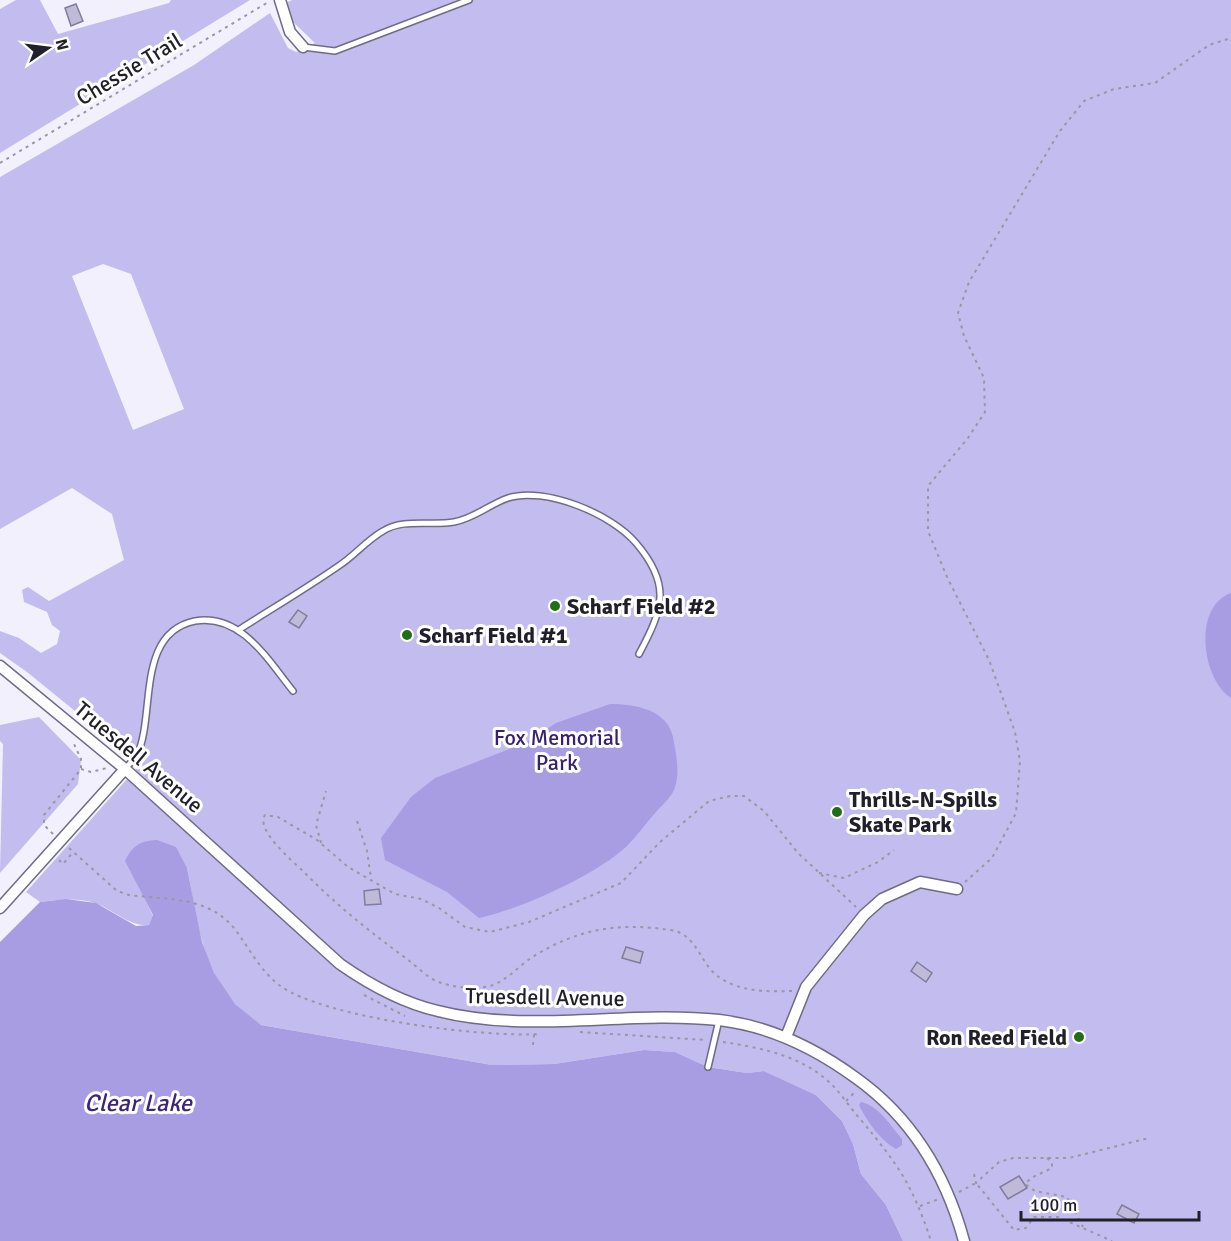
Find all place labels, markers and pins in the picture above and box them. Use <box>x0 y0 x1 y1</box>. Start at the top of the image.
place label: Scharf Field #2 <box>567 593 716 620</box>
marker: Scharf Field #2 <box>548 599 562 613</box>
place label: Scharf Field #1 <box>419 622 568 649</box>
marker: Scharf Field #1 <box>400 628 414 642</box>
place label: Thrills-N-Spills Skate Park <box>849 786 997 838</box>
marker: Thrills-N-Spills Skate Park <box>830 805 844 819</box>
place label: Ron Reed Field <box>926 1024 1067 1051</box>
marker: Ron Reed Field <box>1072 1030 1086 1044</box>

